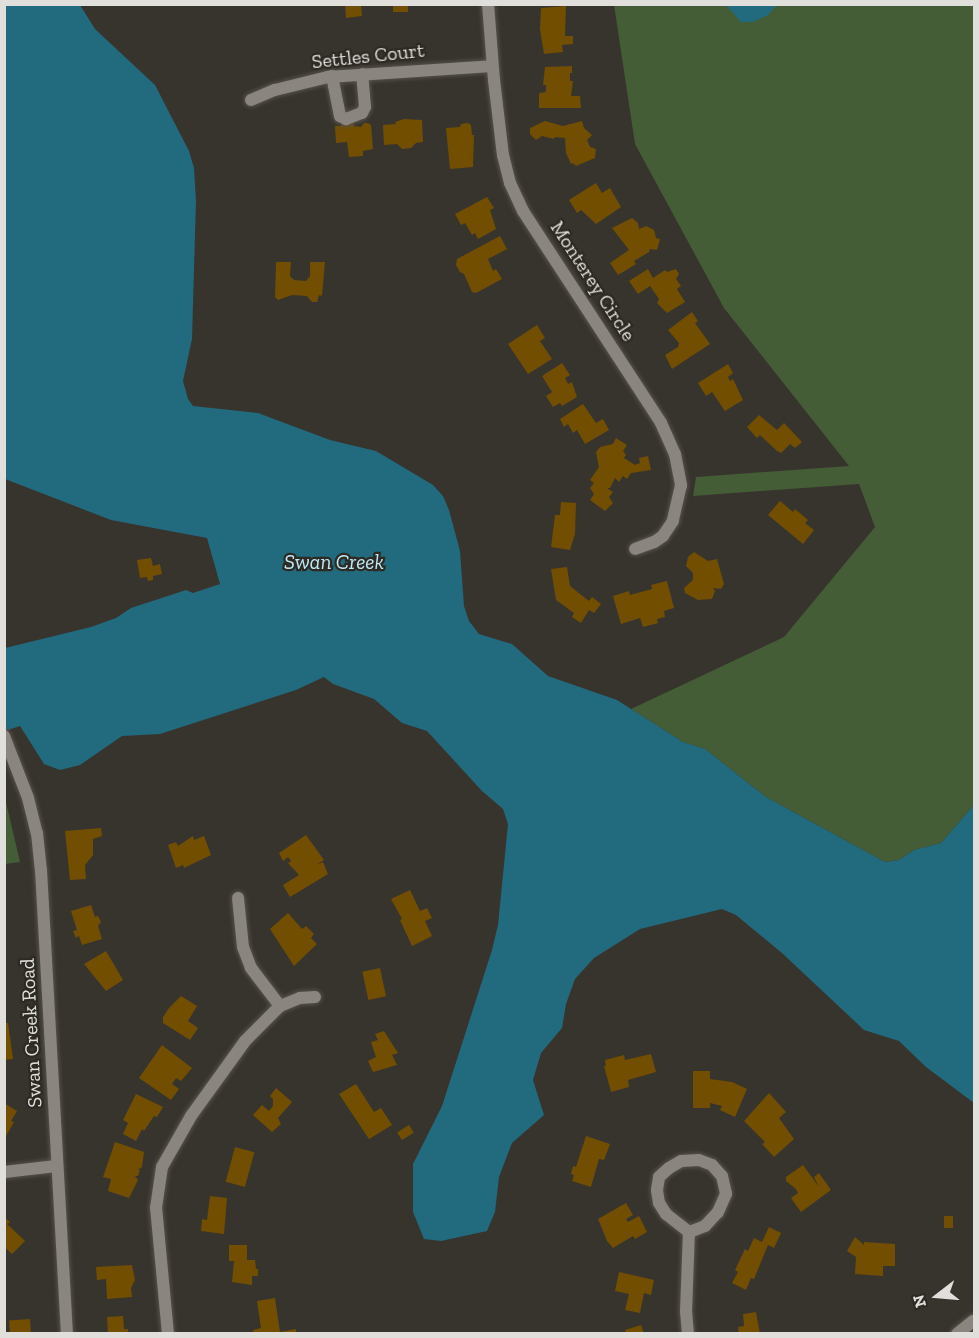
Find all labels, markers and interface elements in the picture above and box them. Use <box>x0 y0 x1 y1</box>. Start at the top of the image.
street label: Settles Court <box>310 38 426 74</box>
street label: Monterey Circle <box>545 216 641 346</box>
water label: Swan Creek <box>284 549 384 575</box>
street label: Swan Creek Road <box>15 958 47 1108</box>
north arrow <box>907 1266 967 1326</box>
text: N <box>908 1293 930 1310</box>

